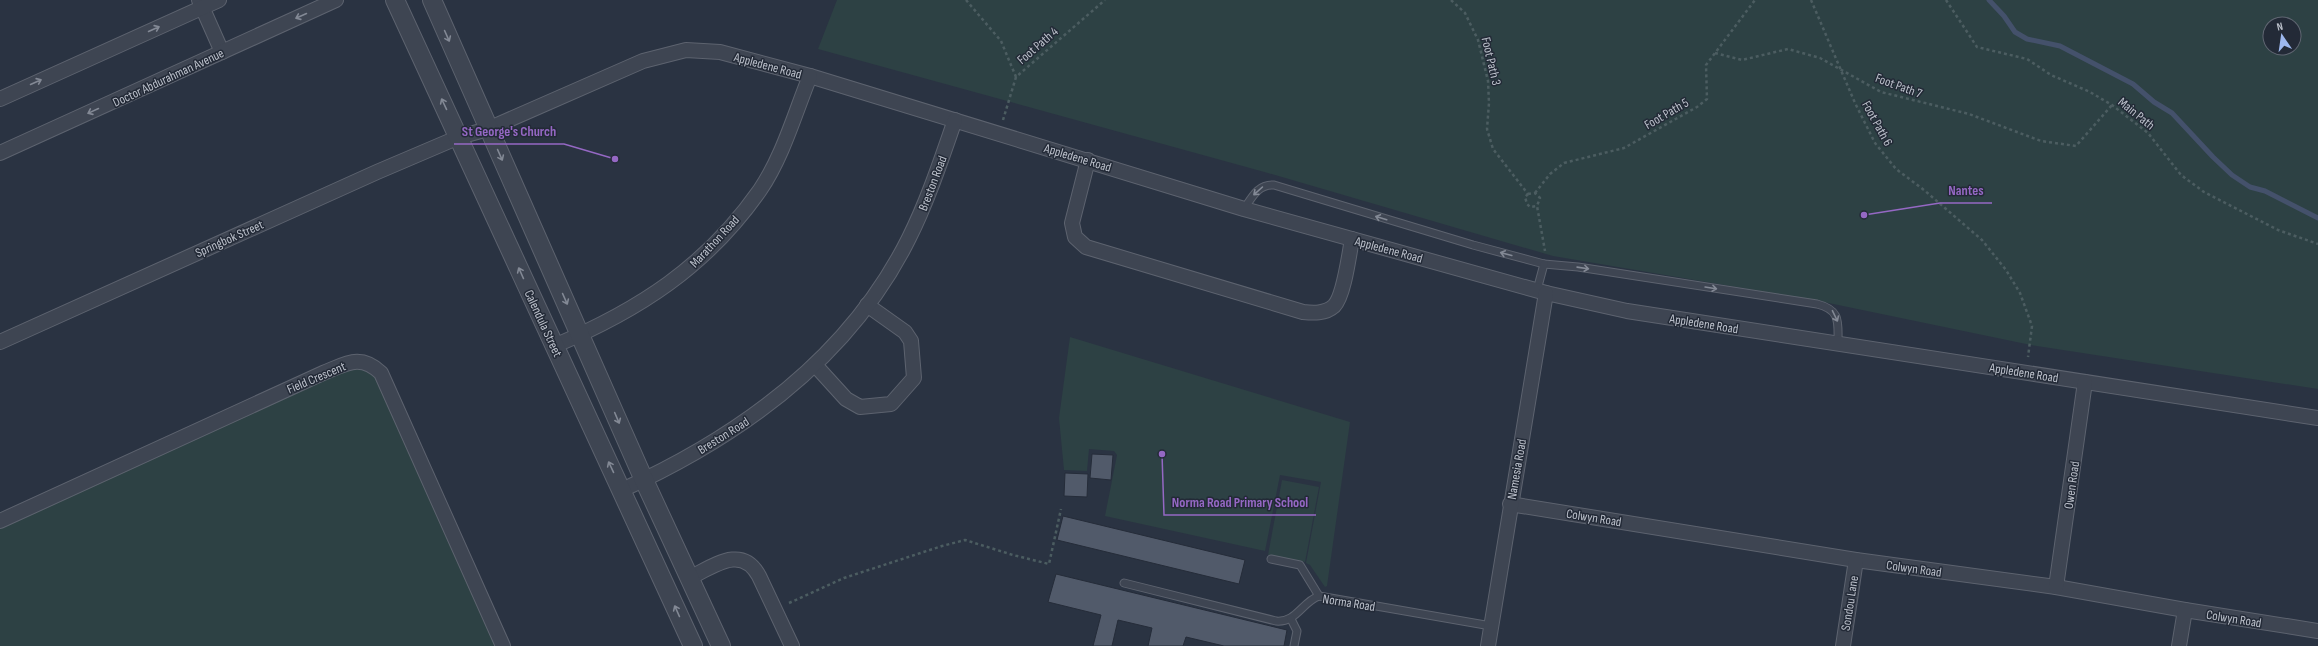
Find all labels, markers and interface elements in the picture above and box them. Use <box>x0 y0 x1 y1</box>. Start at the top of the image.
one-way arrow <box>295 13 307 20</box>
north arrow <box>2262 16 2302 56</box>
text: N <box>2276 20 2284 34</box>
street label: Foot Path 4 <box>1014 23 1062 68</box>
one-way arrow <box>148 25 160 32</box>
one-way arrow <box>444 29 452 41</box>
street label: Foot Path 3 <box>1478 36 1504 87</box>
street label: Doctor Abdurahman Avenue <box>110 45 227 111</box>
street label: Appledene Road <box>731 49 803 83</box>
street label: Foot Path 7 <box>1873 70 1925 102</box>
one-way arrow <box>29 78 41 86</box>
street label: Main Path <box>2115 94 2158 133</box>
street label: Foot Path 5 <box>1641 95 1692 133</box>
one-way arrow <box>440 98 447 110</box>
street label: Foot Path 6 <box>1858 98 1896 149</box>
one-way arrow <box>88 108 100 115</box>
callout: St George's Church <box>454 118 564 144</box>
text: St George's Church <box>462 123 556 140</box>
street label: Appledene Road <box>1041 140 1113 176</box>
one-way arrow <box>497 148 504 160</box>
street label: Breston Road <box>915 154 951 213</box>
callout: Nantes <box>1940 177 1992 203</box>
text: Nantes <box>1948 182 1984 199</box>
one-way arrow <box>1253 186 1263 195</box>
street label: Marathon Road <box>687 212 743 271</box>
one-way arrow <box>1375 214 1388 221</box>
street label: Springbok Street <box>193 217 266 261</box>
street label: Appledene Road <box>1352 233 1424 267</box>
one-way arrow <box>1500 250 1513 257</box>
one-way arrow <box>1576 264 1589 272</box>
one-way arrow <box>517 267 524 279</box>
one-way arrow <box>1704 284 1717 292</box>
street label: Calendula Street <box>521 287 566 359</box>
one-way arrow <box>562 292 569 304</box>
one-way arrow <box>1832 310 1839 322</box>
street label: Appledene Road <box>1667 311 1739 337</box>
street label: Field Crescent <box>285 358 348 397</box>
street label: Appledene Road <box>1987 360 2059 386</box>
one-way arrow <box>614 411 622 423</box>
street label: Breston Road <box>695 414 752 458</box>
street label: Namesia Road <box>1504 438 1530 501</box>
street label: Owen Road <box>2061 460 2083 510</box>
one-way arrow <box>607 461 614 473</box>
callout: Norma Road Primary School <box>1164 489 1316 515</box>
text: Norma Road Primary School <box>1172 494 1308 511</box>
street label: Colwyn Road <box>1565 506 1623 530</box>
street label: Colwyn Road <box>1885 557 1943 581</box>
street label: Sondou Lane <box>1838 575 1862 632</box>
street label: Norma Road <box>1321 591 1376 615</box>
one-way arrow <box>673 605 680 617</box>
street label: Colwyn Road <box>2205 607 2263 631</box>

